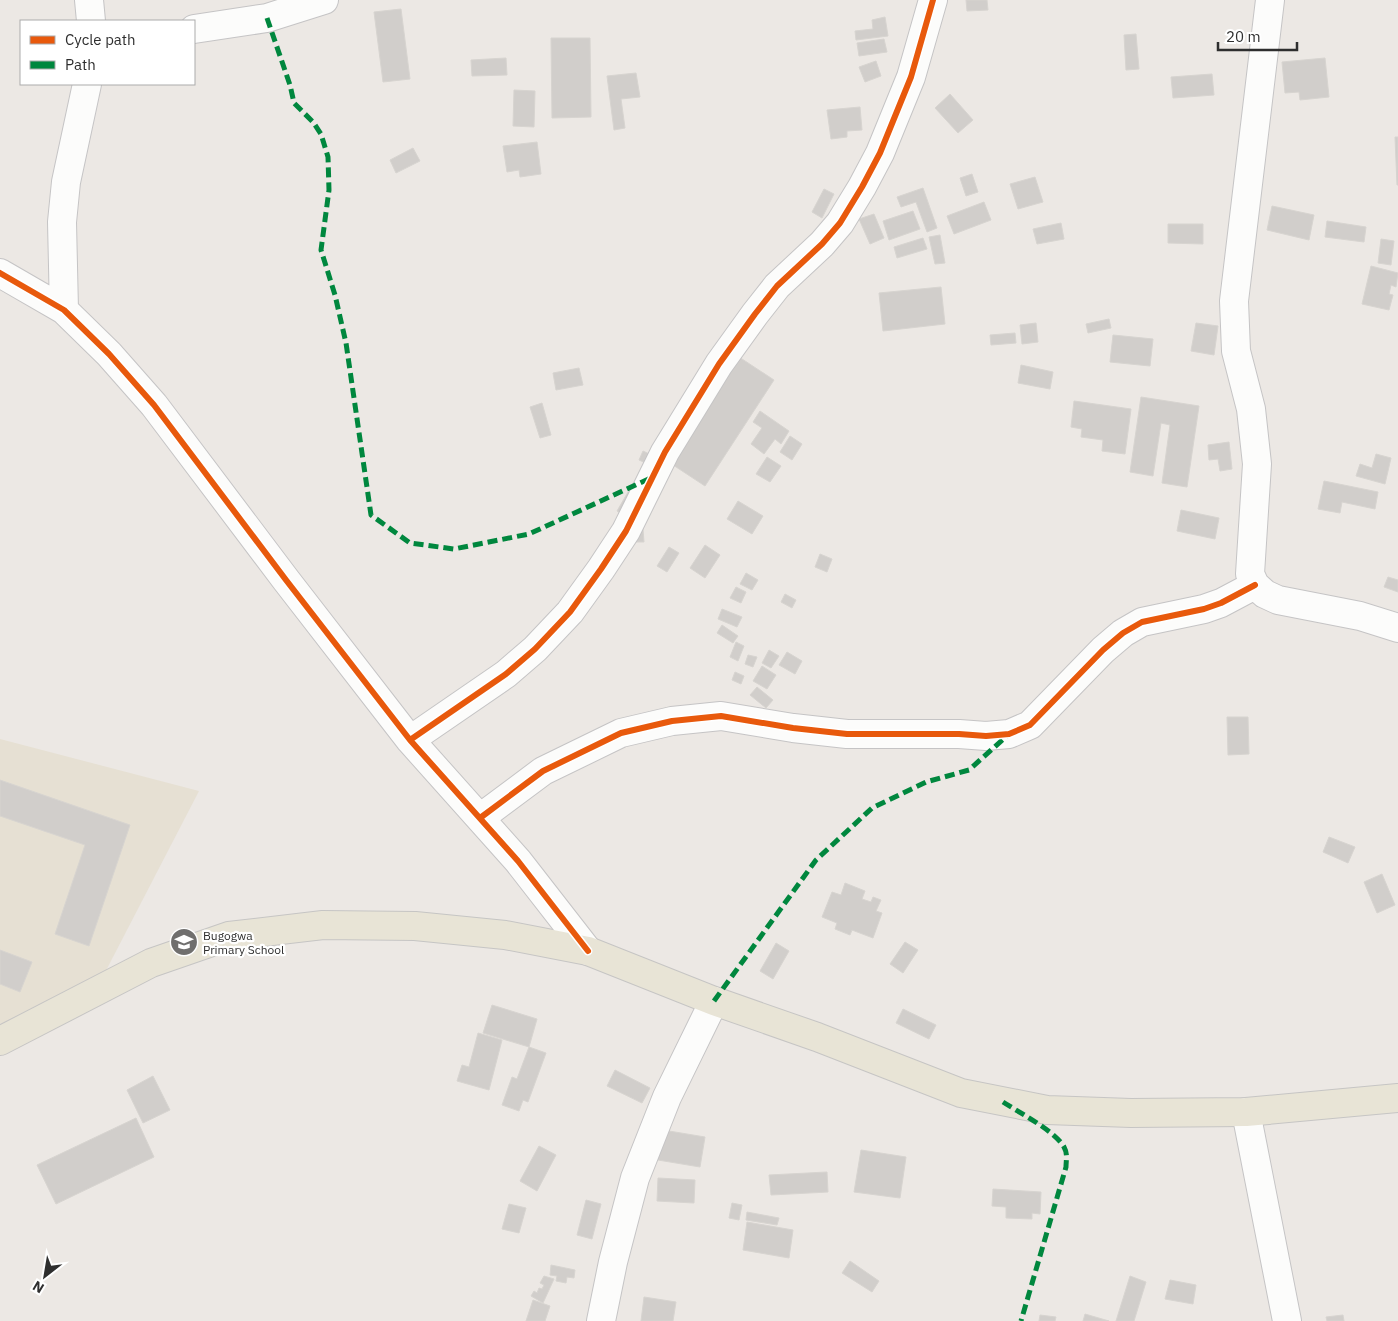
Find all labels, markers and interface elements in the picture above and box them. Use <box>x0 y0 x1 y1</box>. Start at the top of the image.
legend <box>20 20 195 85</box>
scale bar <box>1218 20 1297 52</box>
text: 20 m <box>1226 27 1261 46</box>
text: Cycle path <box>65 30 136 49</box>
text: Path <box>65 55 96 74</box>
school or university icon: Bugogwa Primary School <box>169 927 199 957</box>
place label: Bugogwa Primary School <box>203 928 284 957</box>
north arrow <box>20 1251 70 1301</box>
text: N <box>29 1277 47 1297</box>

